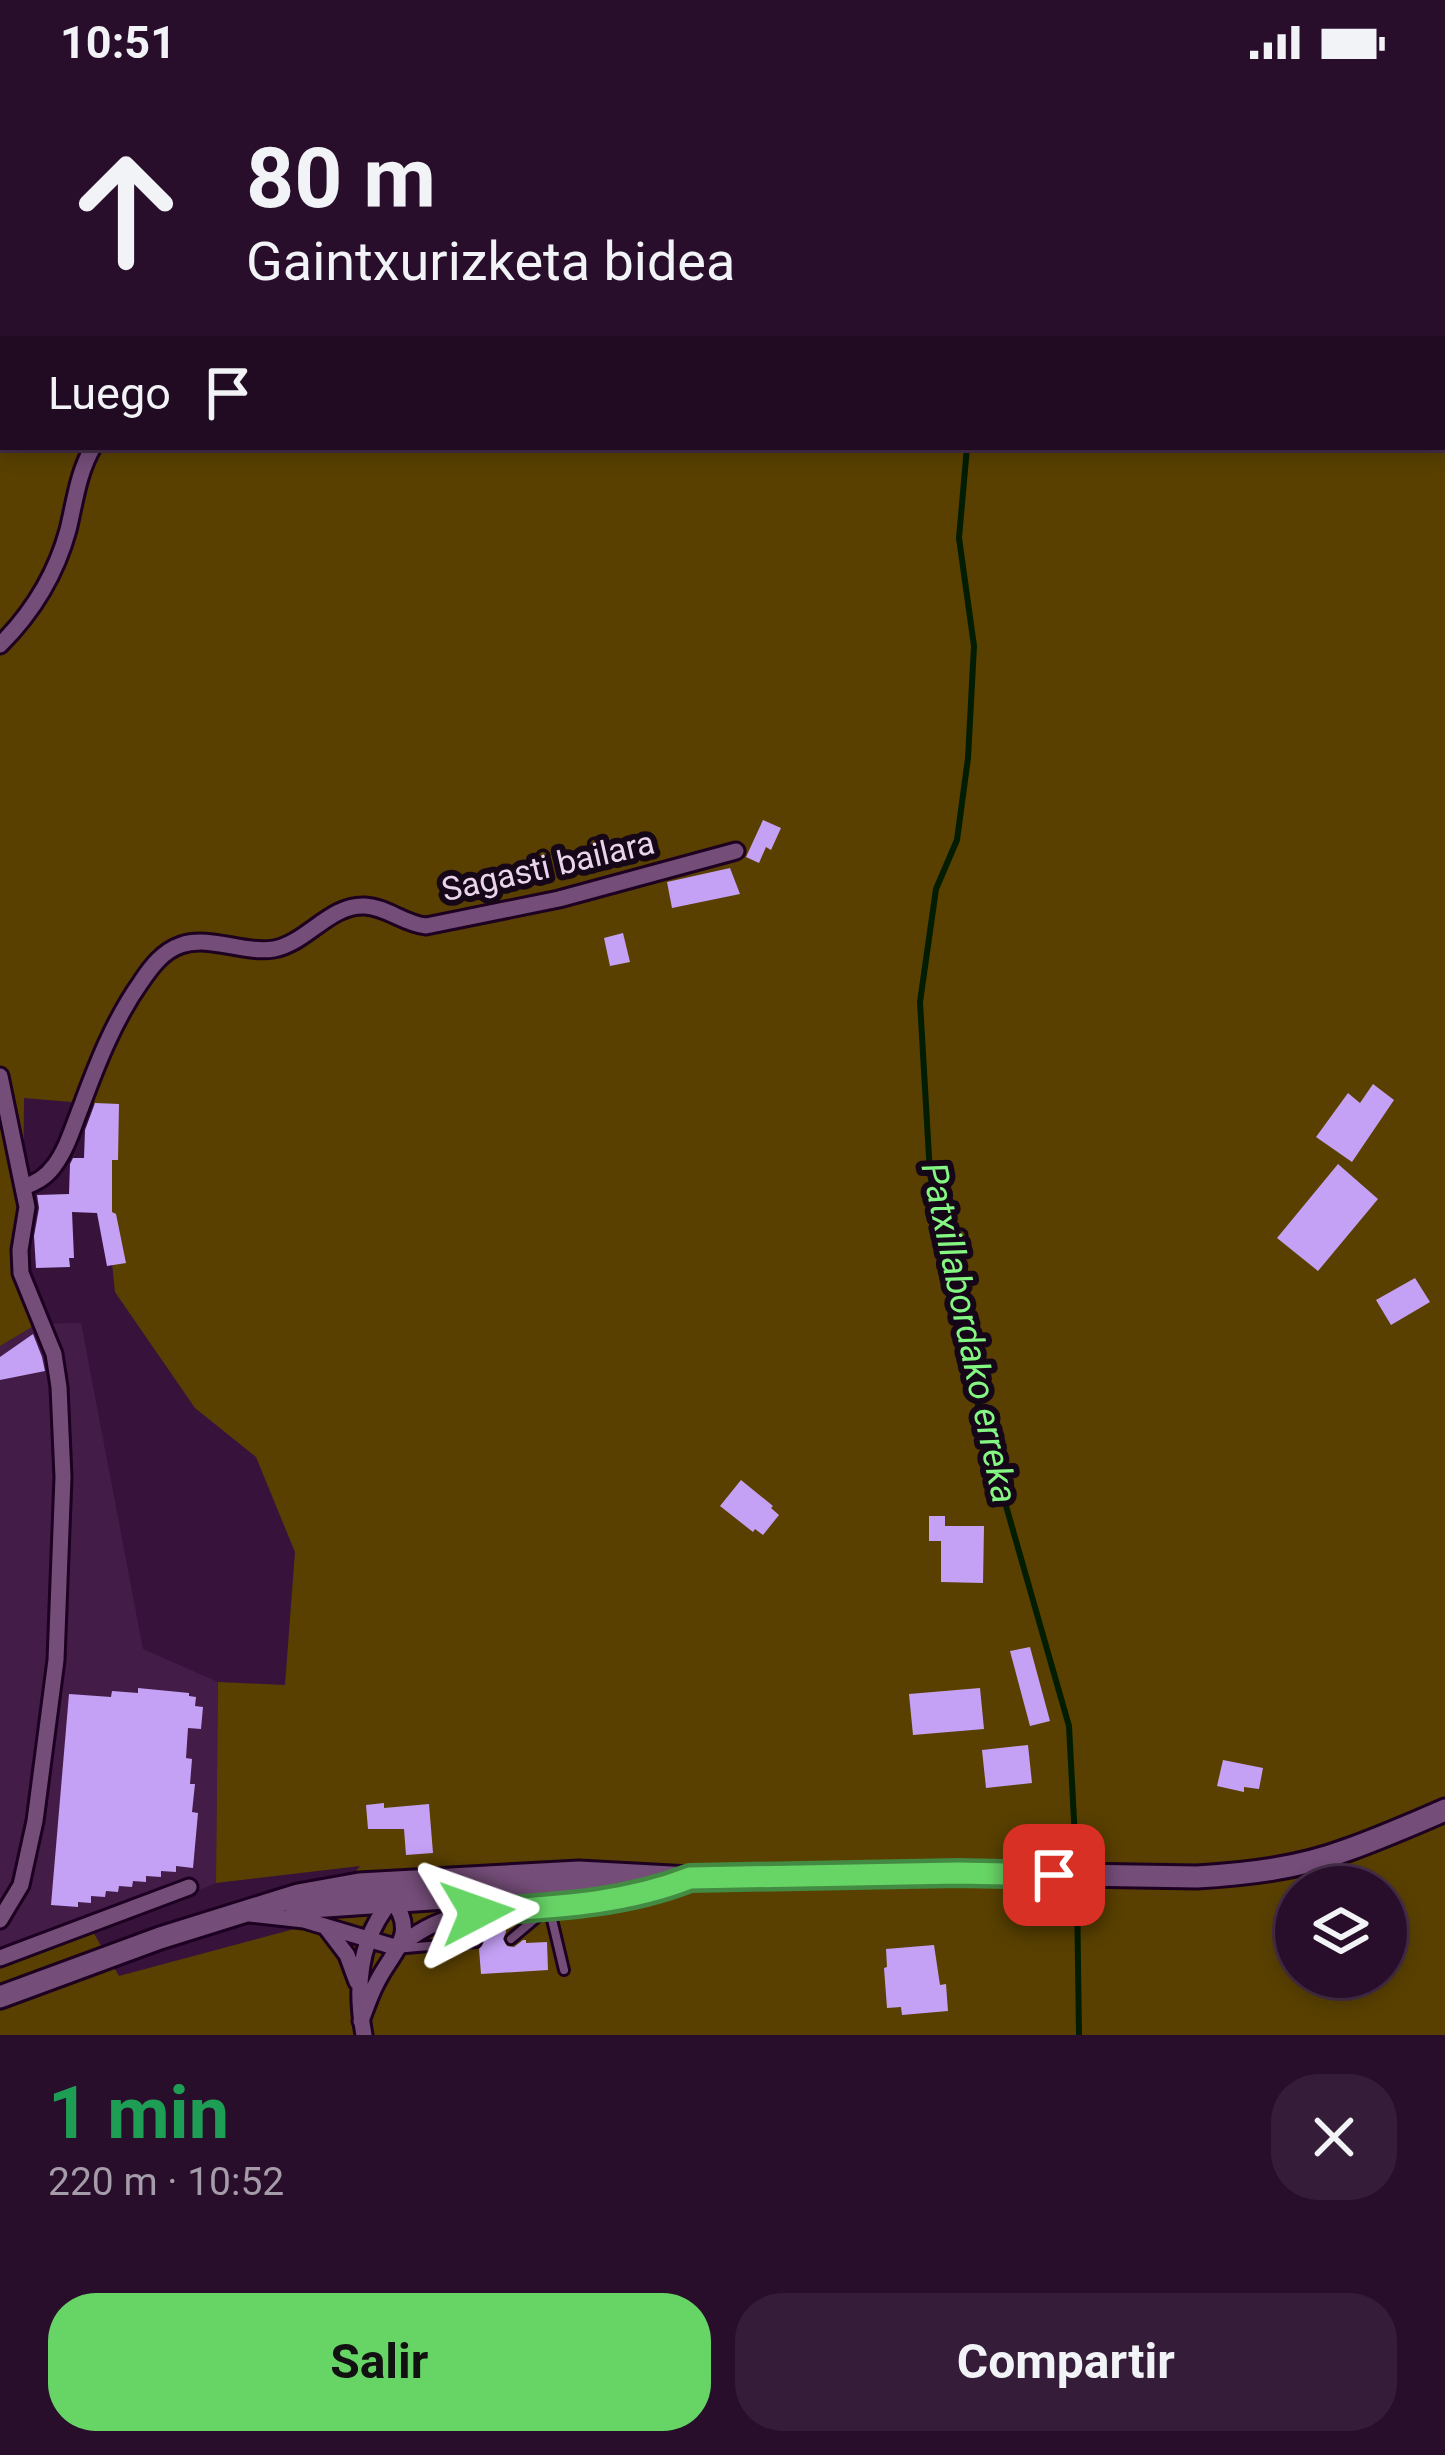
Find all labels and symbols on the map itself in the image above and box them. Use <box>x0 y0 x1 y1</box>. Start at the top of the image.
street label: Sagasti bailara <box>438 823 658 909</box>
water label: Patxillabordako erreka <box>912 1159 1026 1507</box>
pin <box>1003 1824 1105 1926</box>
position arrow <box>414 1849 540 1975</box>

